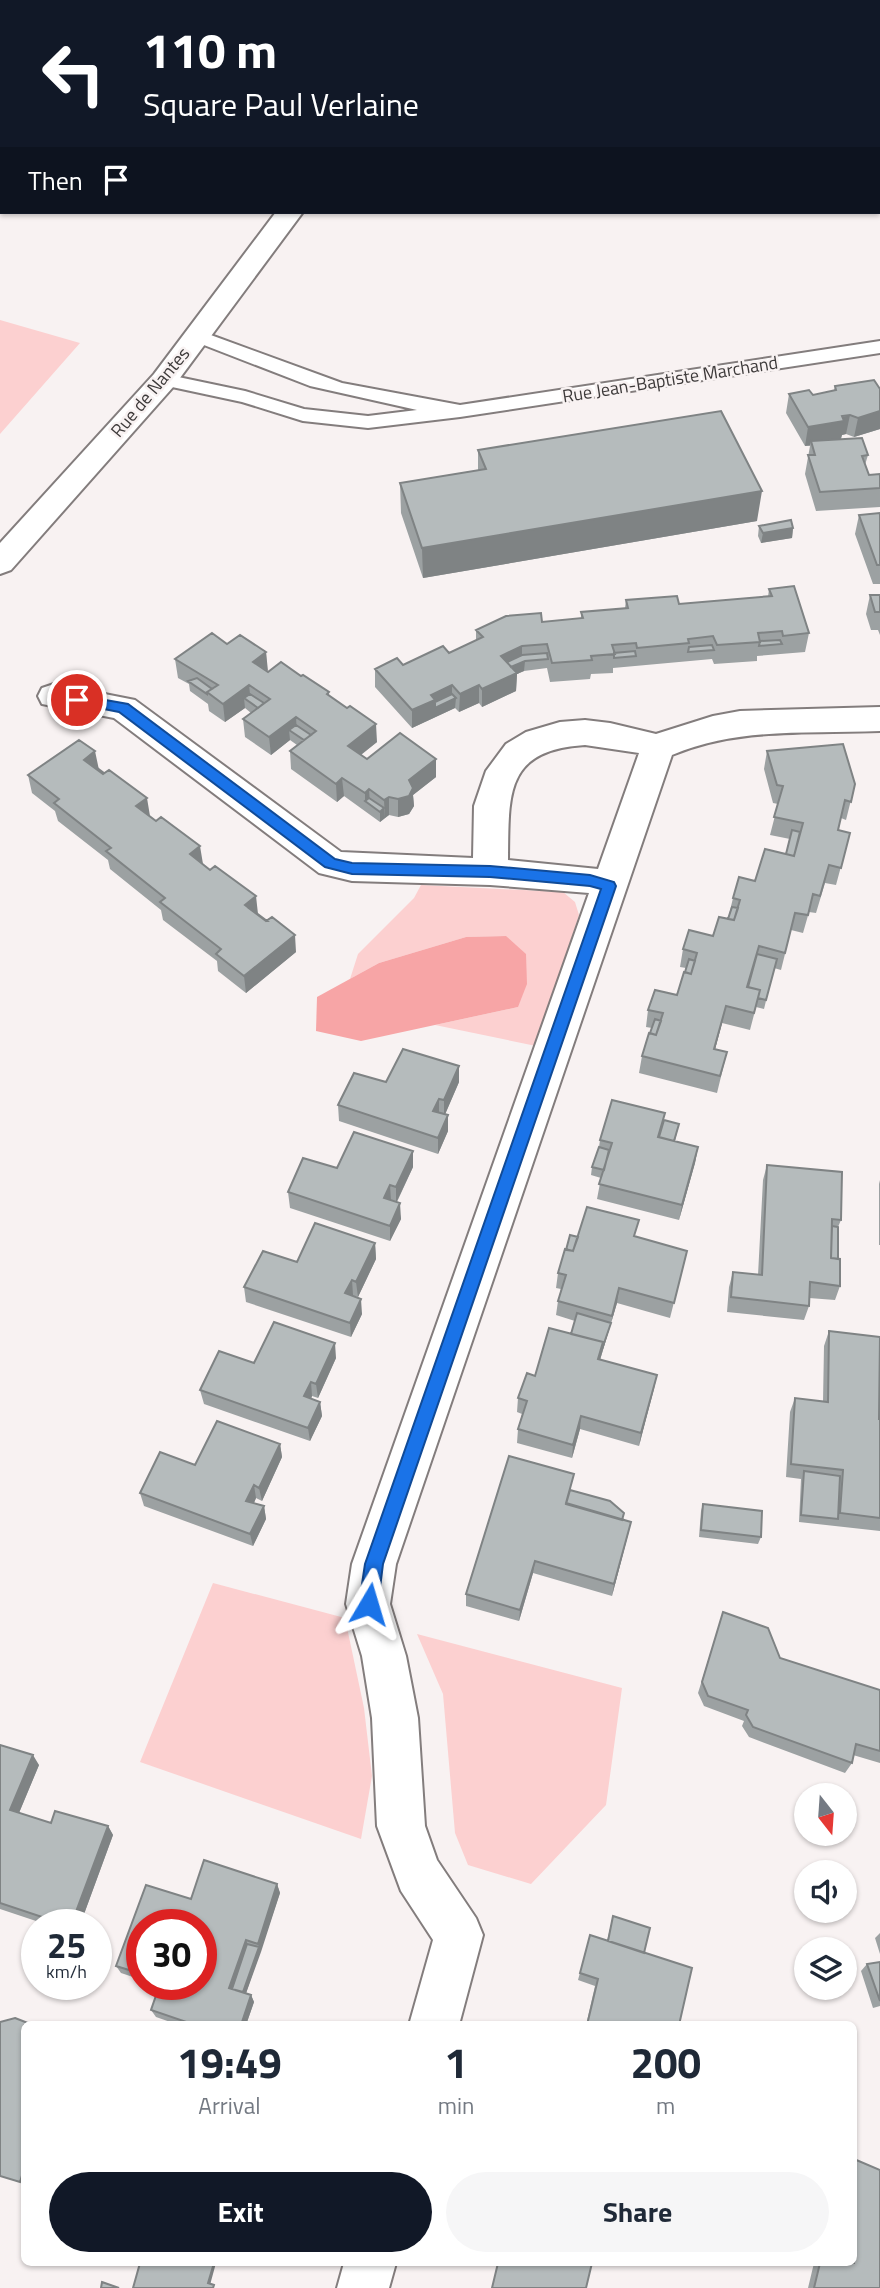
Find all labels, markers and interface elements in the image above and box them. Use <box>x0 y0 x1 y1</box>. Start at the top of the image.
text: 110 m <box>143 12 277 87</box>
icon: left <box>28 28 119 119</box>
text: Square Paul Verlaine <box>143 80 419 128</box>
text: Then <box>28 161 83 200</box>
icon: arrive <box>97 161 135 199</box>
street label: Rue de Nantes <box>104 341 196 443</box>
street label: Rue Jean-Baptiste Marchand <box>560 349 780 409</box>
pin <box>47 670 107 730</box>
icon: arrive <box>58 681 96 719</box>
position arrow <box>332 1567 406 1641</box>
north arrow <box>794 1783 858 1846</box>
map controls <box>794 1783 857 2000</box>
button: sound <box>794 1860 857 1923</box>
speed limit sign: 30 <box>126 1909 217 2000</box>
text: 25 <box>47 1918 86 1972</box>
button: layers <box>794 1937 857 2000</box>
text: km/h <box>46 1958 87 1985</box>
text: 19:49 <box>177 2030 282 2094</box>
text: 1 <box>444 2030 468 2094</box>
text: 200 <box>630 2030 701 2094</box>
text: Arrival <box>198 2088 261 2123</box>
text: min <box>438 2088 474 2123</box>
text: m <box>656 2088 675 2123</box>
button: Exit <box>49 2172 432 2252</box>
button: Share <box>446 2172 829 2252</box>

